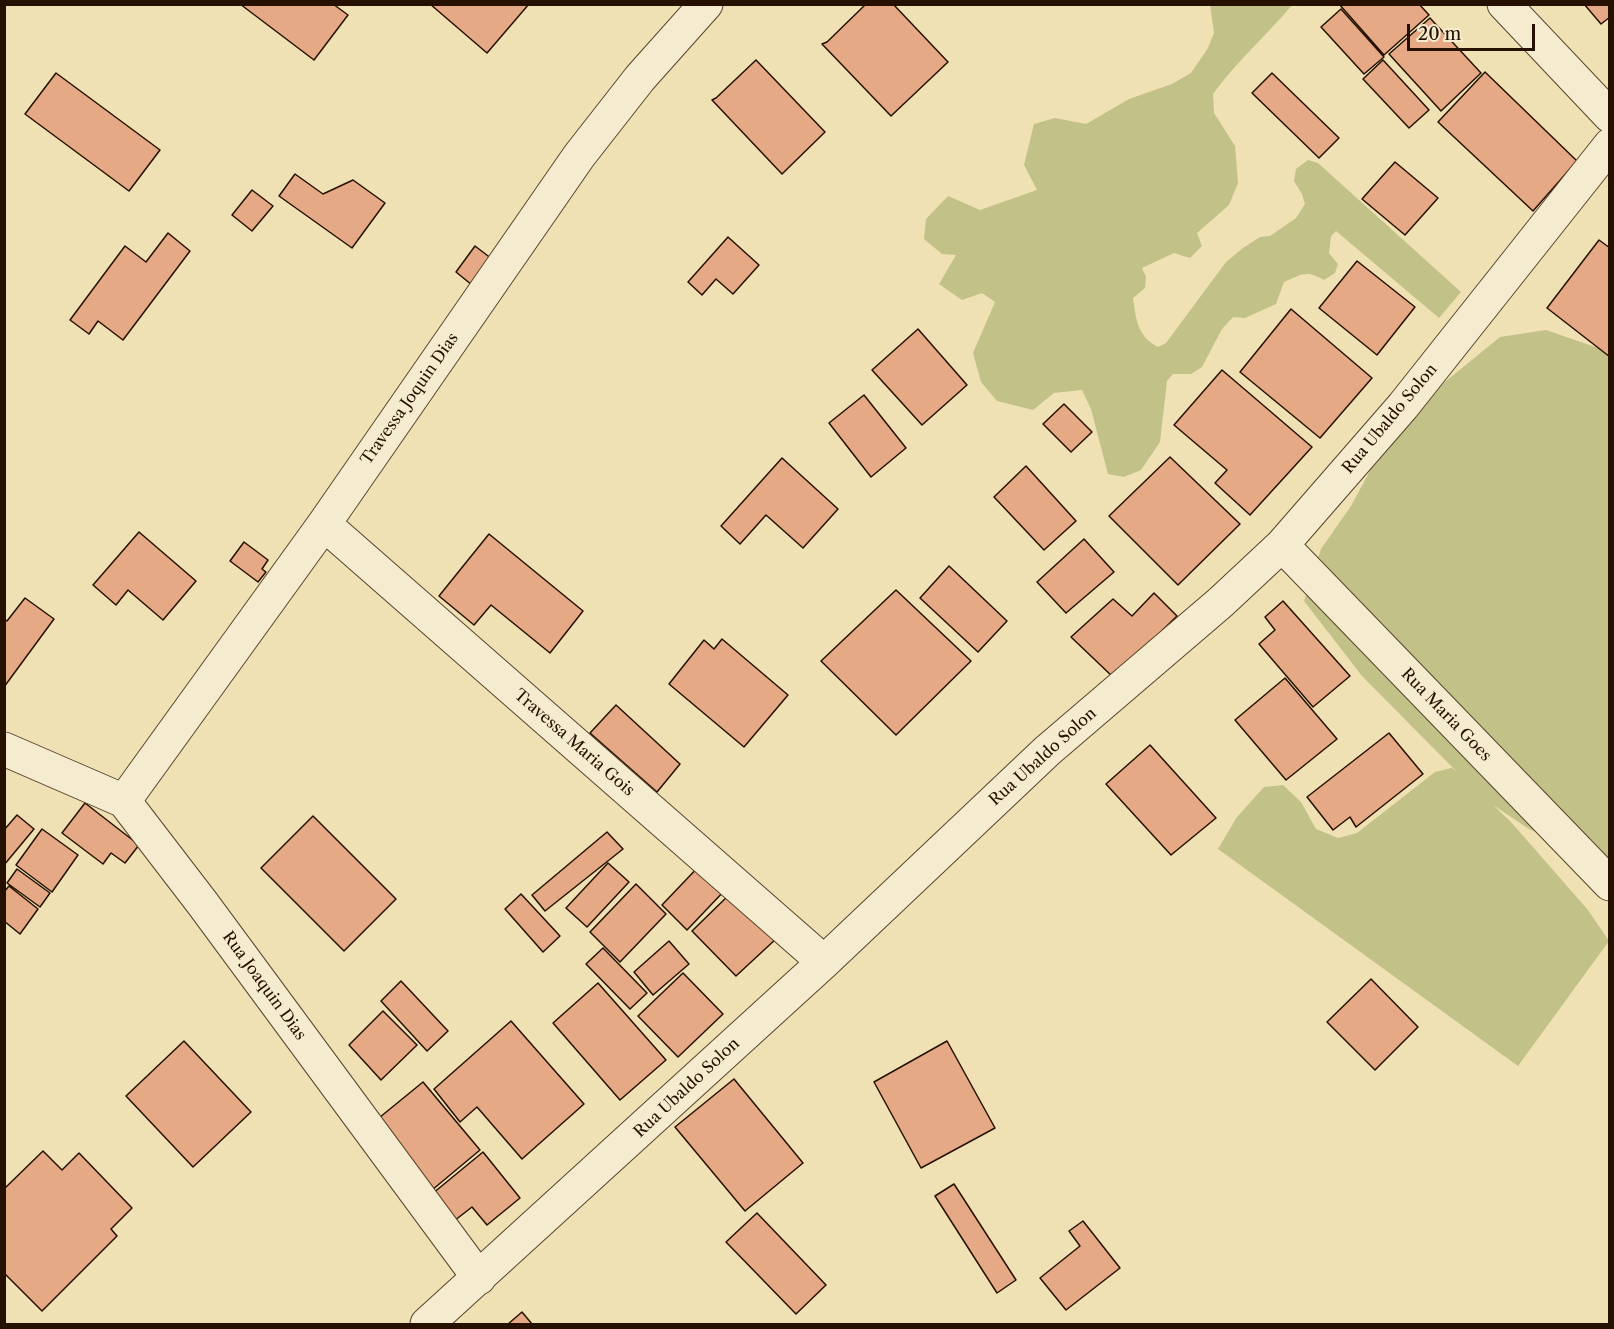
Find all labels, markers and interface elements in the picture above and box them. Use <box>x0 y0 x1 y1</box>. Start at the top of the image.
scale bar <box>1410 12 1538 50</box>
text: 20 m <box>1418 23 1461 45</box>
street label: Travessa Joquin Dias <box>357 329 463 469</box>
street label: Rua Ubaldo Solon <box>1339 360 1441 478</box>
street label: Rua Maria Goes <box>1397 665 1495 765</box>
street label: Travessa Maria Gois <box>510 686 638 800</box>
street label: Rua Ubaldo Solon <box>986 704 1100 810</box>
street label: Rua Joaquin Dias <box>218 928 310 1044</box>
street label: Rua Ubaldo Solon <box>630 1034 744 1142</box>

